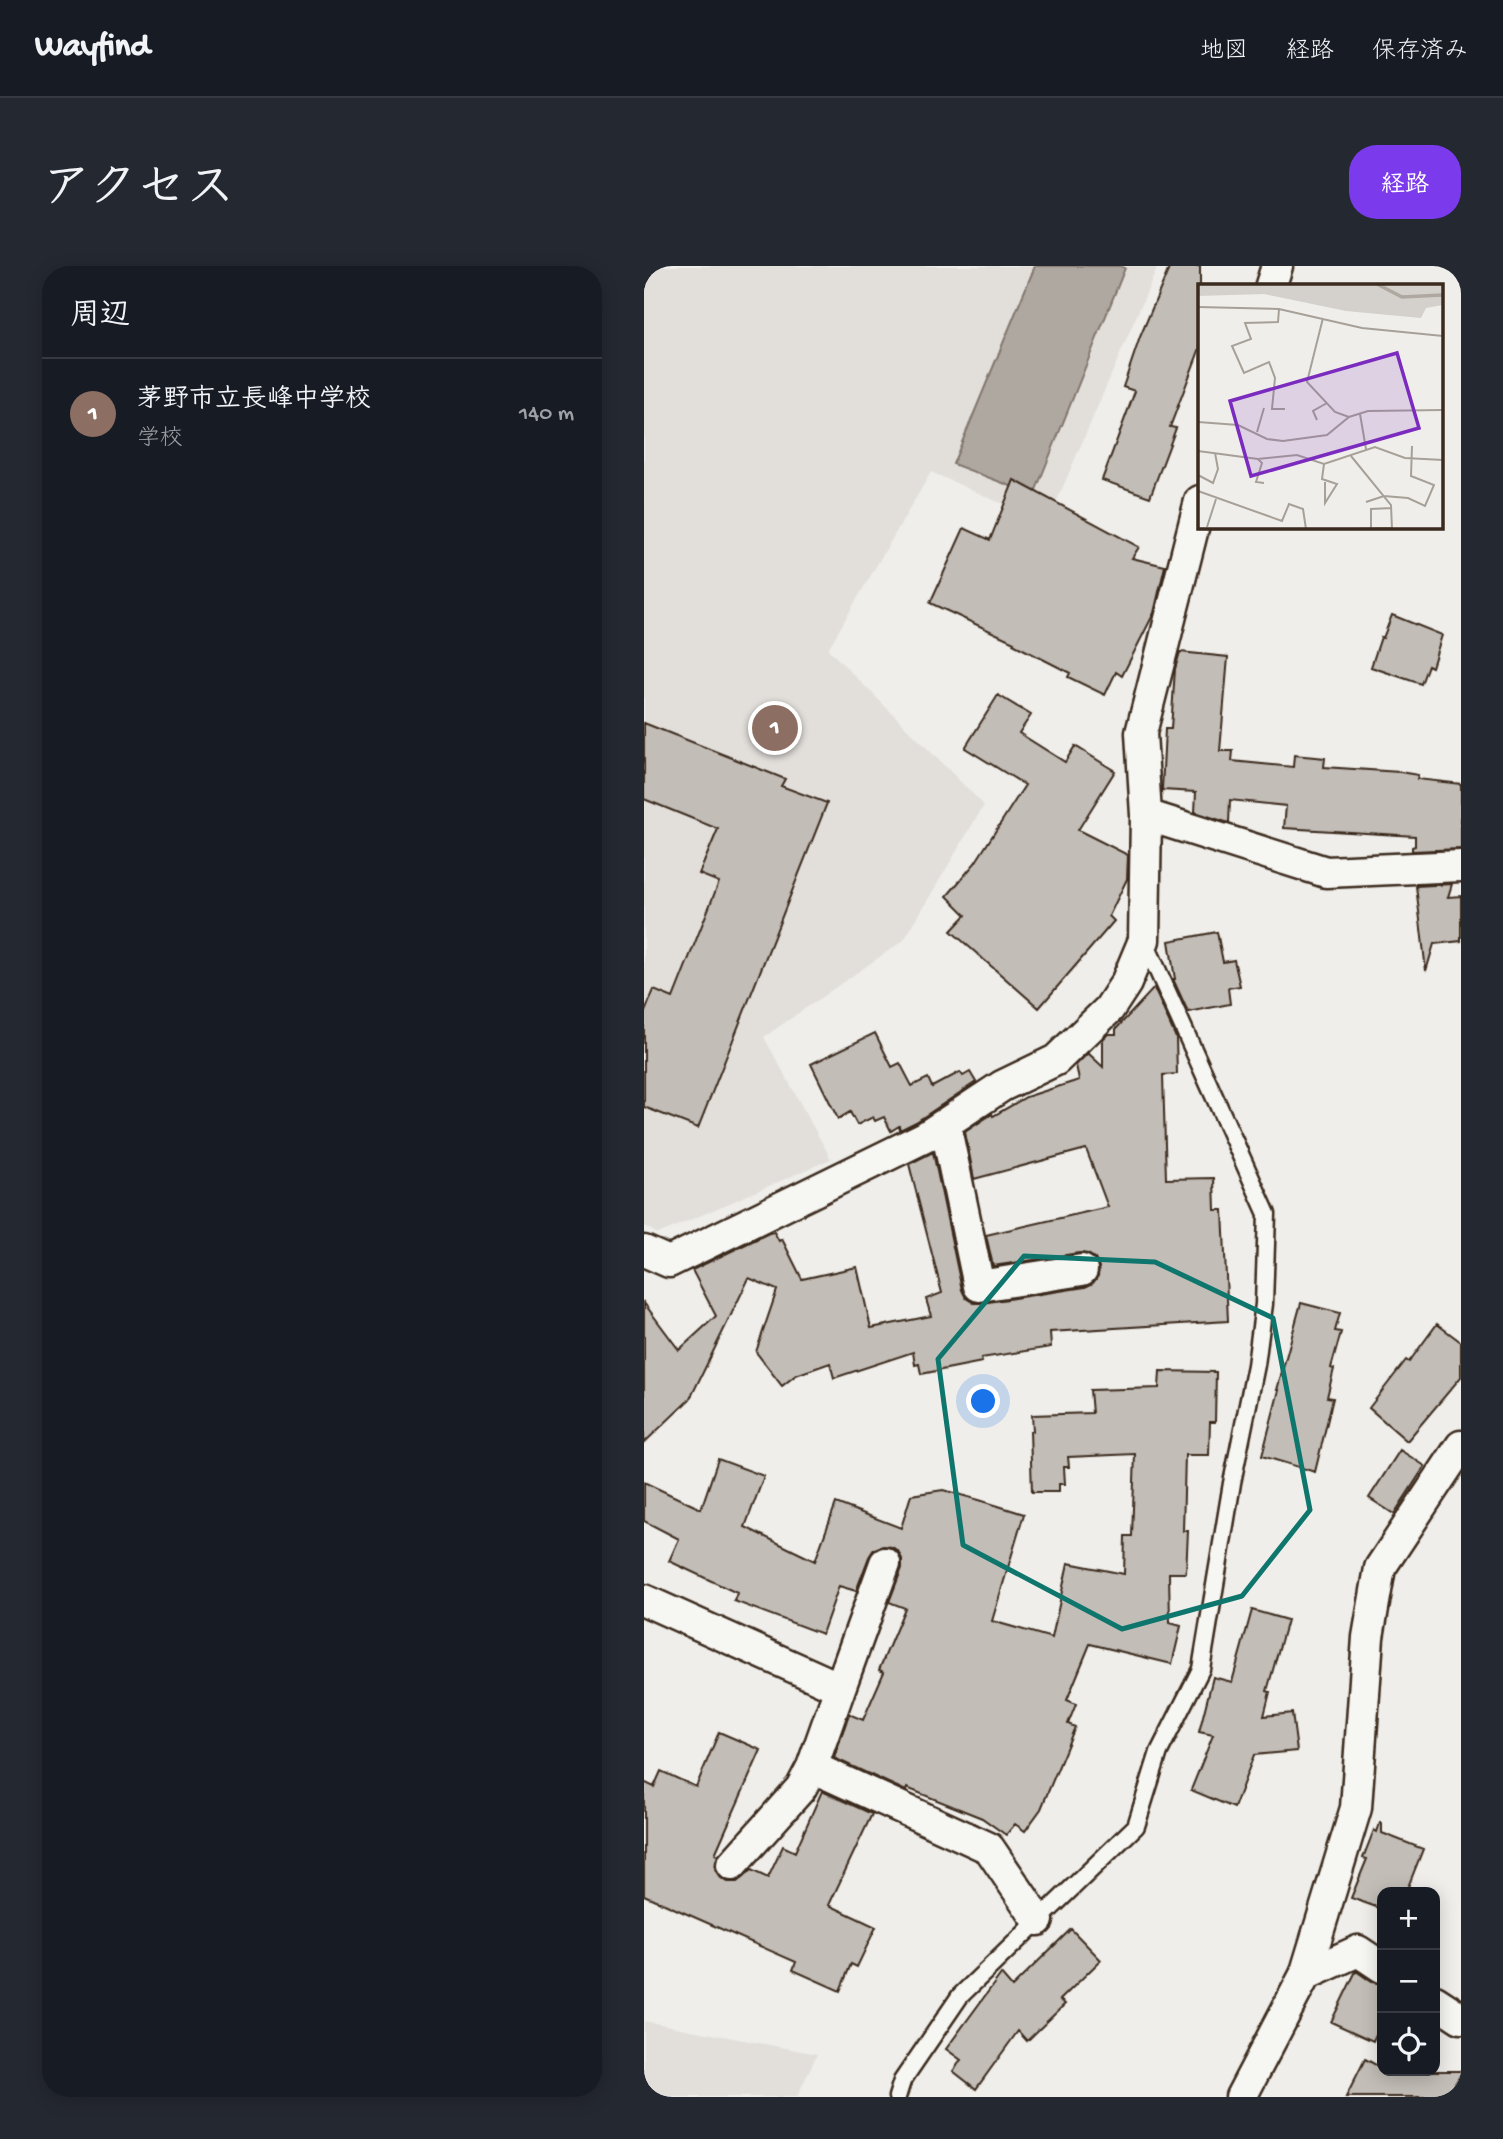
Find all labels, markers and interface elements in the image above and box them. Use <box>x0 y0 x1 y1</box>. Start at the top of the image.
text: Wayfind <box>35 29 150 67</box>
text: 地図 <box>1200 38 1248 67</box>
text: 経路 <box>1286 38 1334 67</box>
text: 保存済み <box>1372 38 1468 67</box>
button: 経路 <box>1349 145 1461 219</box>
text: アクセス <box>42 163 235 221</box>
inset map <box>1198 284 1444 528</box>
text: 周辺 <box>70 300 130 335</box>
text: 茅野市立長峰中学校 <box>137 386 371 417</box>
text: 1 <box>88 401 98 428</box>
text: 140 m <box>519 401 574 428</box>
text: 学校 <box>137 426 183 453</box>
pin: 1 <box>752 702 798 754</box>
your location <box>966 1384 1000 1418</box>
map controls <box>1377 1887 1440 2076</box>
button: + <box>1377 1887 1440 1950</box>
button: − <box>1377 1950 1440 2013</box>
button: locate <box>1377 2013 1440 2076</box>

